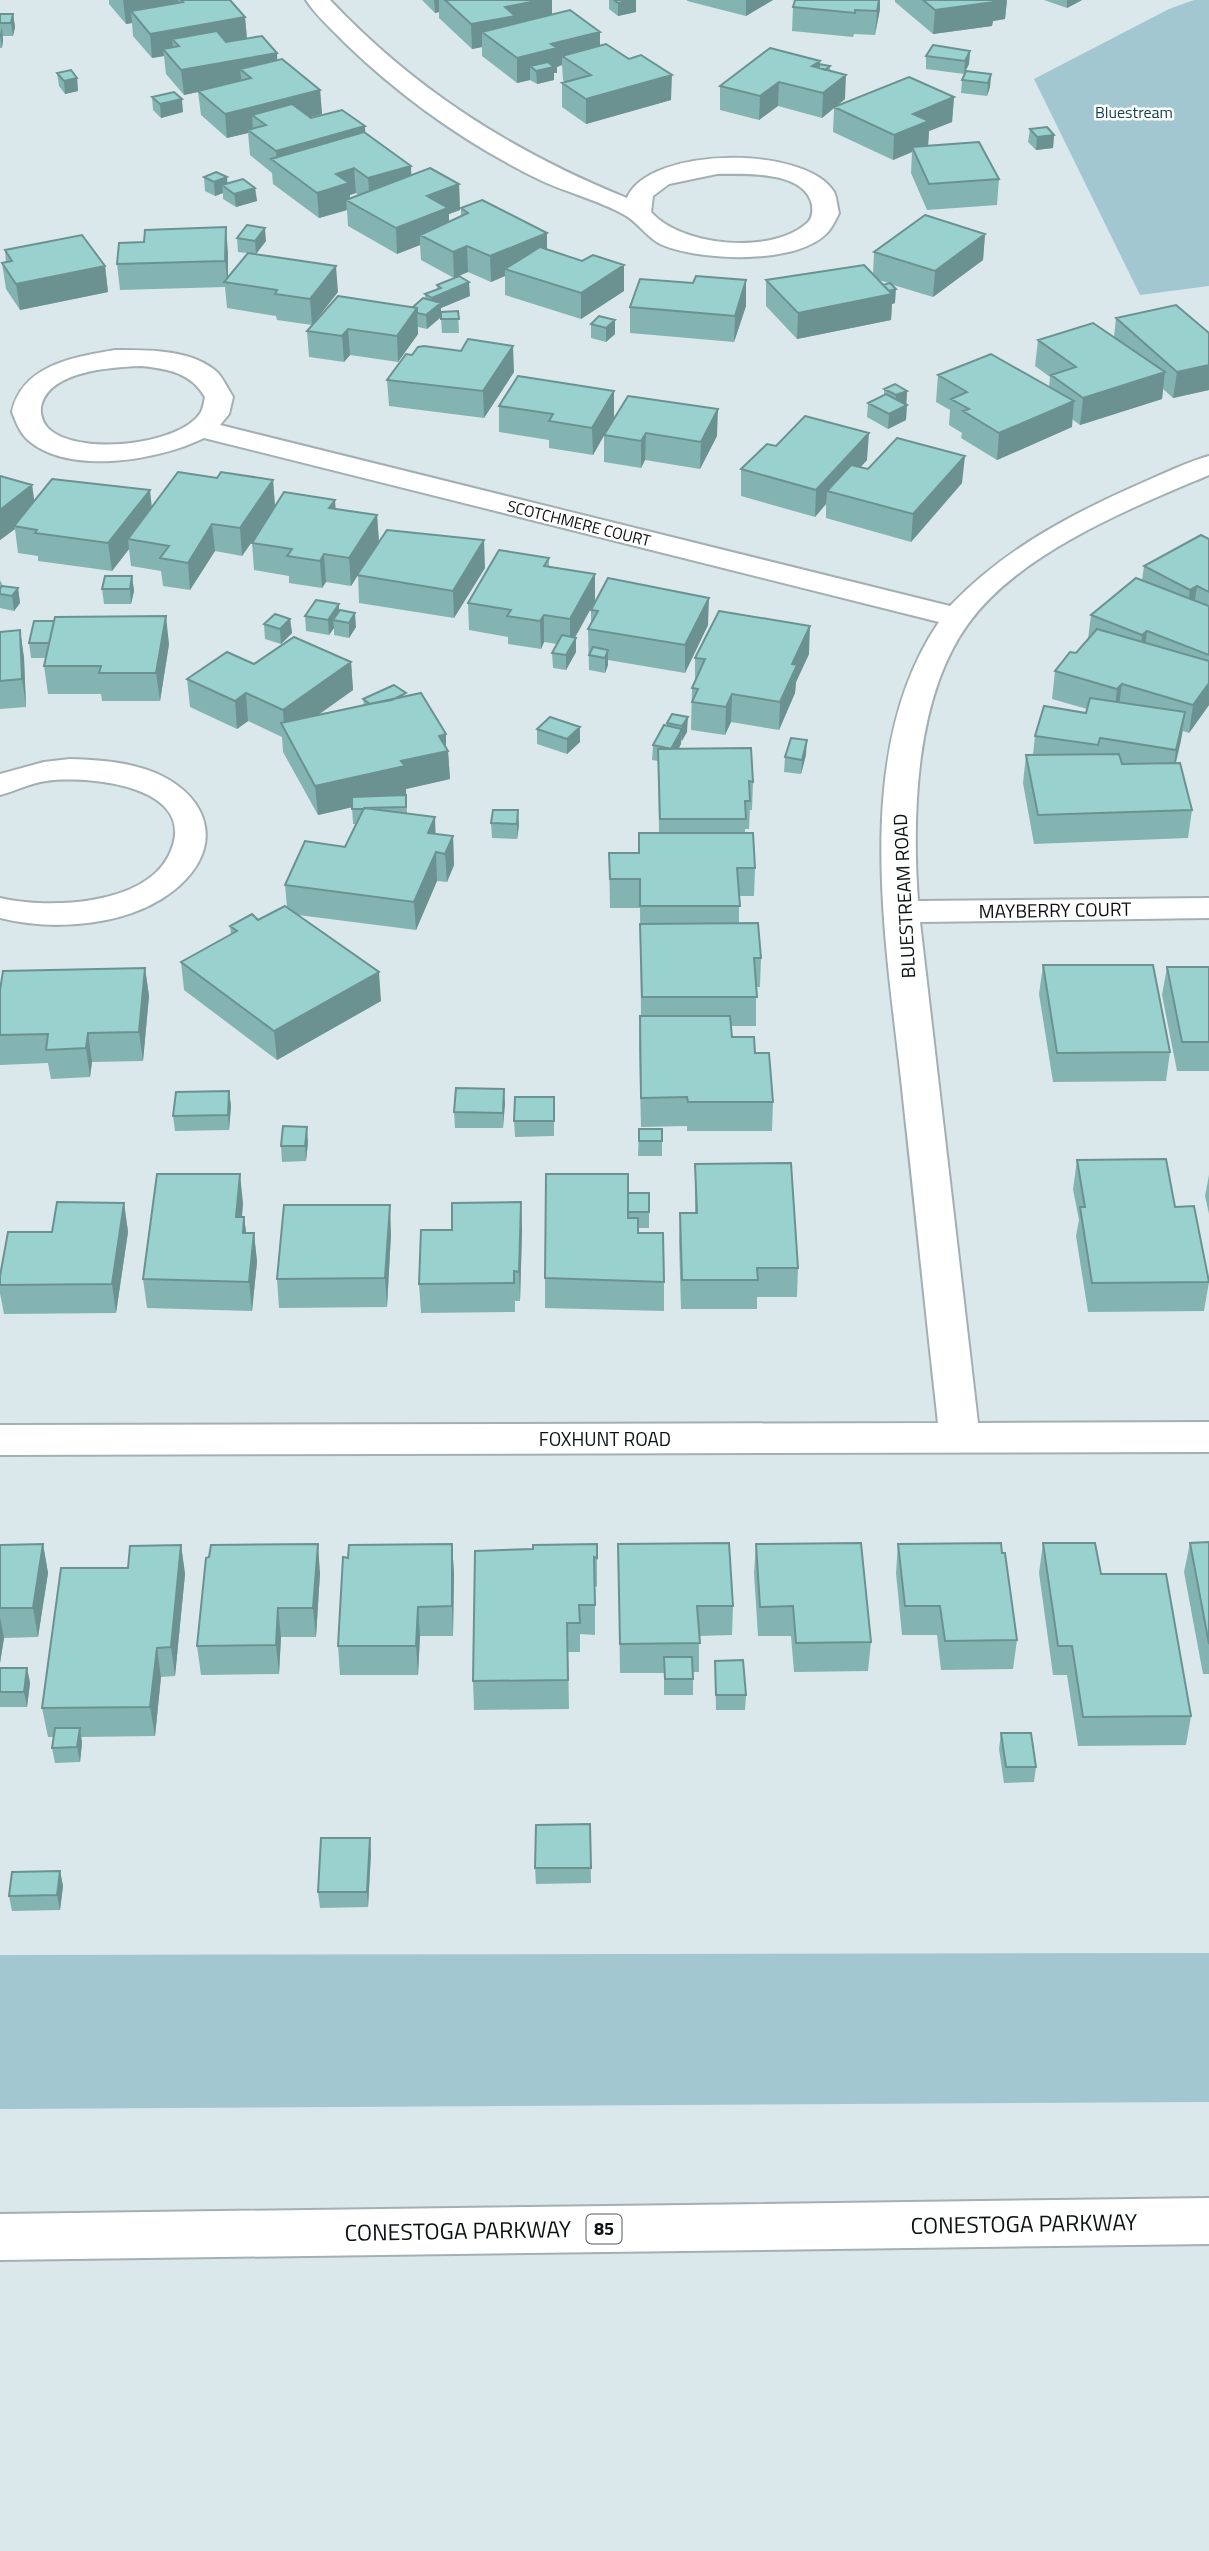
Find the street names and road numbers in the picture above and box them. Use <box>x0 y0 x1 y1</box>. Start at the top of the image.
street label: SCOTCHMERE COURT <box>505 494 654 553</box>
street label: BLUESTREAM ROAD <box>885 813 922 979</box>
street label: MAYBERRY COURT <box>978 894 1132 925</box>
street label: FOXHUNT ROAD <box>539 1424 671 1453</box>
street label: CONESTOGA PARKWAY <box>910 2204 1138 2243</box>
street label: CONESTOGA PARKWAY <box>344 2211 572 2250</box>
road number: 85 <box>586 2214 622 2244</box>

